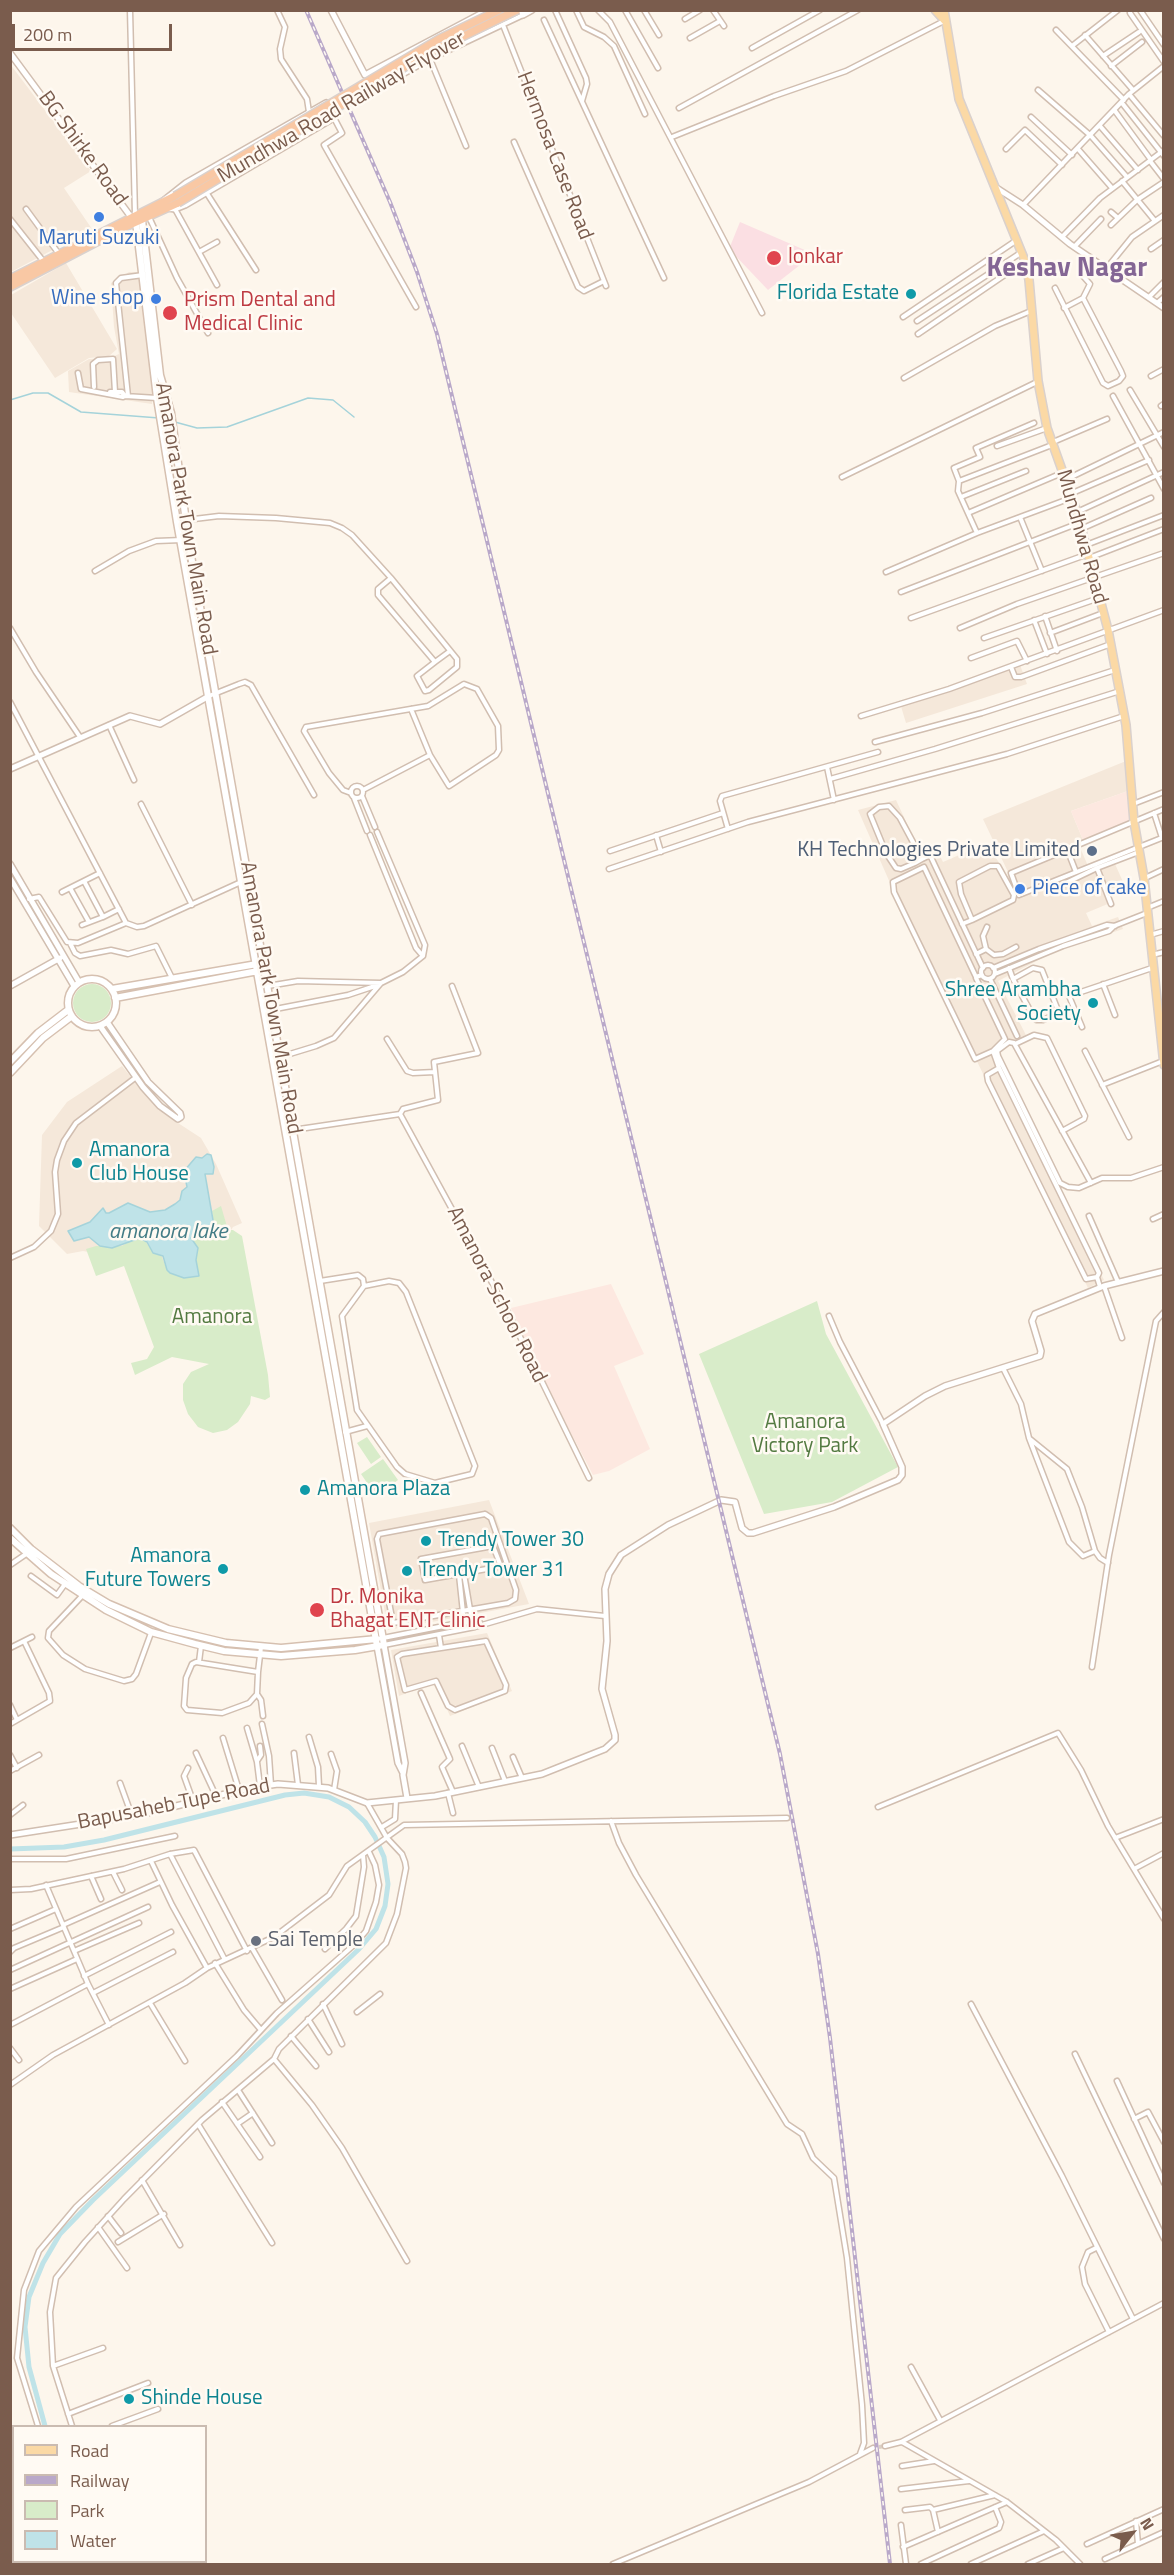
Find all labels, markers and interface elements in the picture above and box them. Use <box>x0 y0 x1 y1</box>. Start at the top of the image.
scale bar <box>15 12 176 50</box>
text: 200 m <box>23 21 72 48</box>
street label: Mundhwa Road Railway Flyover <box>214 27 470 189</box>
street label: Hermosa Case Road <box>510 68 598 244</box>
street label: BG Shirke Road <box>32 87 132 211</box>
marker: Maruti Suzuki <box>92 210 106 224</box>
place label: Maruti Suzuki <box>38 226 160 252</box>
place label: lonkar <box>788 245 843 271</box>
marker: lonkar <box>765 249 783 267</box>
district label: Keshav Nagar <box>987 253 1147 285</box>
place label: Florida Estate <box>777 281 899 307</box>
place label: Wine shop <box>51 286 144 312</box>
marker: Florida Estate <box>904 287 918 301</box>
place label: Prism Dental and Medical Clinic <box>184 288 336 338</box>
marker: Wine shop <box>149 292 163 306</box>
marker: Prism Dental and Medical Clinic <box>161 304 179 322</box>
street label: Amanora Park Town Main Road <box>149 381 221 657</box>
street label: Mundhwa Road <box>1050 467 1112 607</box>
place label: KH Technologies Private Limited <box>797 838 1080 864</box>
marker: KH Technologies Private Limited <box>1085 844 1099 858</box>
street label: Amanora Park Town Main Road <box>234 860 306 1136</box>
place label: Piece of cake <box>1032 876 1147 902</box>
marker: Piece of cake <box>1013 882 1027 896</box>
place label: Shree Arambha Society <box>945 978 1081 1028</box>
marker: Shree Arambha Society <box>1086 996 1100 1010</box>
place label: Amanora Club House <box>89 1138 189 1188</box>
marker: Amanora Club House <box>70 1156 84 1170</box>
street label: Amanora School Road <box>441 1203 551 1387</box>
water label: amanora lake <box>109 1220 227 1246</box>
park label: Amanora <box>172 1305 252 1331</box>
park label: Amanora Victory Park <box>752 1410 858 1460</box>
place label: Amanora Plaza <box>317 1477 450 1503</box>
marker: Amanora Plaza <box>298 1483 312 1497</box>
place label: Trendy Tower 30 <box>438 1528 584 1554</box>
marker: Trendy Tower 30 <box>419 1534 433 1548</box>
place label: Amanora Future Towers <box>85 1544 211 1594</box>
place label: Trendy Tower 31 <box>419 1558 565 1584</box>
marker: Amanora Future Towers <box>216 1562 230 1576</box>
marker: Trendy Tower 31 <box>400 1564 414 1578</box>
place label: Dr. Monika Bhagat ENT Clinic <box>330 1585 485 1635</box>
marker: Dr. Monika Bhagat ENT Clinic <box>308 1601 326 1619</box>
street label: Bapusaheb Tupe Road <box>76 1774 272 1836</box>
place label: Sai Temple <box>268 1928 363 1954</box>
marker: Sai Temple <box>249 1934 263 1948</box>
place label: Shinde House <box>141 2386 263 2412</box>
marker: Shinde House <box>122 2392 136 2406</box>
legend <box>12 2425 207 2563</box>
text: Road <box>70 2437 109 2464</box>
text: Railway <box>70 2467 129 2494</box>
text: Park <box>70 2497 104 2524</box>
north arrow <box>1102 2503 1162 2563</box>
text: N <box>1134 2513 1161 2535</box>
text: Water <box>70 2527 116 2554</box>

